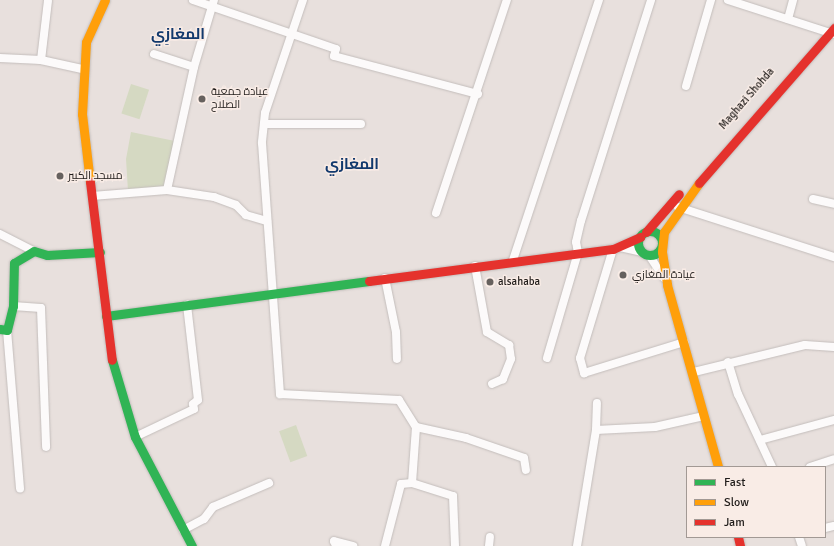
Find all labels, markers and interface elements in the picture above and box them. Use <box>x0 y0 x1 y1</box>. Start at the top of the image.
district label: المغازِي <box>151 26 205 44</box>
street label: Maghazi Shohda <box>717 65 777 133</box>
place label: عيادة جمعية الصلاح <box>211 86 268 112</box>
marker: عيادة جمعية الصلاح <box>196 93 208 105</box>
district label: المغازي <box>325 156 379 174</box>
place label: مسجد الكبير <box>68 169 122 183</box>
marker: مسجد الكبير <box>55 171 65 181</box>
place label: عيادة المغازي <box>632 268 696 282</box>
marker: عيادة المغازي <box>617 269 629 281</box>
place label: alsahaba <box>498 275 540 289</box>
marker: alsahaba <box>485 277 495 287</box>
legend <box>686 466 826 538</box>
text: Fast <box>724 475 745 490</box>
text: Slow <box>724 495 749 510</box>
text: Jam <box>724 515 745 530</box>

